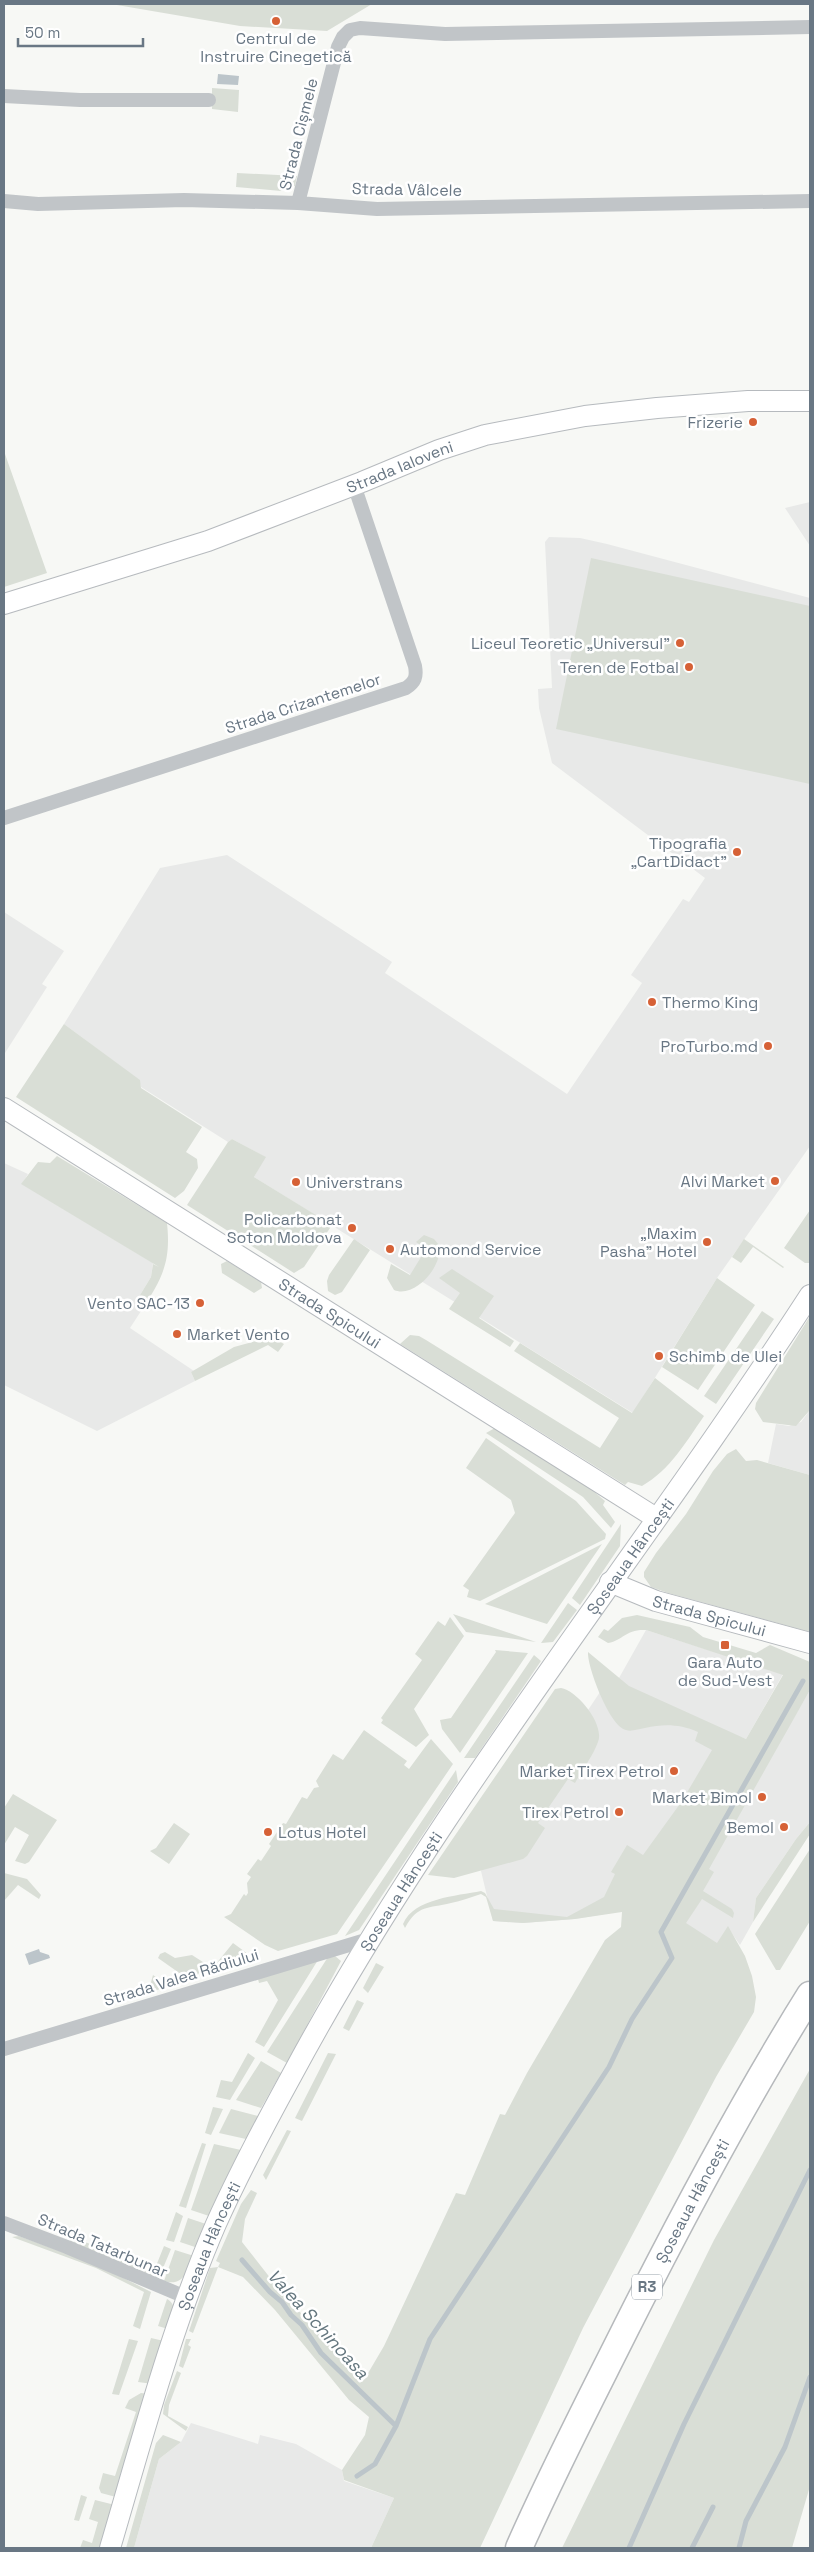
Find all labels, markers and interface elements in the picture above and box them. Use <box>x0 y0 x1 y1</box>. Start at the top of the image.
scale bar <box>18 15 142 47</box>
marker: Centrul de Instruire Cinegetică <box>270 15 282 27</box>
text: 50 m <box>25 23 60 42</box>
place label: Centrul de Instruire Cinegetică <box>200 28 352 67</box>
street label: Strada Cișmele <box>274 76 323 192</box>
street label: Strada Vâlcele <box>352 178 462 201</box>
place label: Frizerie <box>687 412 743 433</box>
marker: Frizerie <box>747 416 759 428</box>
street label: Strada Ialoveni <box>343 436 456 498</box>
place label: Liceul Teoretic „Universul” <box>471 633 670 654</box>
marker: Liceul Teoretic „Universul” <box>674 637 686 649</box>
place label: Teren de Fotbal <box>560 657 679 678</box>
marker: Teren de Fotbal <box>683 661 695 673</box>
street label: Strada Crizantemelor <box>223 668 384 739</box>
place label: Tipografia „CartDidact” <box>630 833 727 872</box>
marker: Tipografia „CartDidact” <box>731 846 743 858</box>
place label: Thermo King <box>662 992 758 1013</box>
marker: Thermo King <box>646 996 658 1008</box>
place label: ProTurbo.md <box>661 1036 758 1057</box>
marker: ProTurbo.md <box>762 1040 774 1052</box>
place label: Alvi Market <box>681 1171 765 1192</box>
place label: Universtrans <box>306 1172 403 1193</box>
marker: Alvi Market <box>769 1175 781 1187</box>
marker: Universtrans <box>290 1176 302 1188</box>
place label: Policarbonat Soton Moldova <box>227 1209 342 1248</box>
marker: Policarbonat Soton Moldova <box>346 1222 358 1234</box>
place label: „Maxim Pasha” Hotel <box>600 1223 697 1262</box>
marker: „Maxim Pasha” Hotel <box>701 1236 713 1248</box>
place label: Automond Service <box>400 1239 542 1260</box>
marker: Automond Service <box>384 1243 396 1255</box>
street label: Strada Spicului <box>275 1273 385 1353</box>
place label: Vento SAC-13 <box>87 1293 190 1314</box>
marker: Vento SAC-13 <box>194 1297 206 1309</box>
place label: Market Vento <box>187 1324 290 1345</box>
marker: Market Vento <box>171 1328 183 1340</box>
place label: Schimb de Ulei <box>669 1346 782 1367</box>
marker: Schimb de Ulei <box>653 1350 665 1362</box>
street label: Șoseaua Hâncești <box>582 1494 679 1619</box>
street label: Strada Spicului <box>650 1591 768 1641</box>
marker: Gara Auto de Sud-Vest <box>719 1639 731 1651</box>
place label: Gara Auto de Sud-Vest <box>678 1652 772 1691</box>
place label: Market Tirex Petrol <box>520 1761 664 1782</box>
marker: Market Tirex Petrol <box>668 1765 680 1777</box>
place label: Market Bimol <box>652 1787 752 1808</box>
marker: Market Bimol <box>756 1791 768 1803</box>
place label: Tirex Petrol <box>522 1802 609 1823</box>
marker: Tirex Petrol <box>613 1806 625 1818</box>
place label: Bemol <box>726 1817 774 1838</box>
marker: Bemol <box>778 1821 790 1833</box>
place label: Lotus Hotel <box>278 1822 367 1843</box>
marker: Lotus Hotel <box>262 1826 274 1838</box>
street label: Șoseaua Hâncești <box>355 1828 447 1955</box>
street label: Strada Valea Rădiului <box>101 1944 261 2011</box>
street label: Șoseaua Hâncești <box>651 2135 734 2267</box>
street label: Șoseaua Hâncești <box>173 2178 245 2313</box>
street label: Strada Tatarbunar <box>34 2209 171 2282</box>
water label: Valea Schinoasa <box>263 2264 374 2384</box>
road number: R3 <box>632 2274 662 2300</box>

